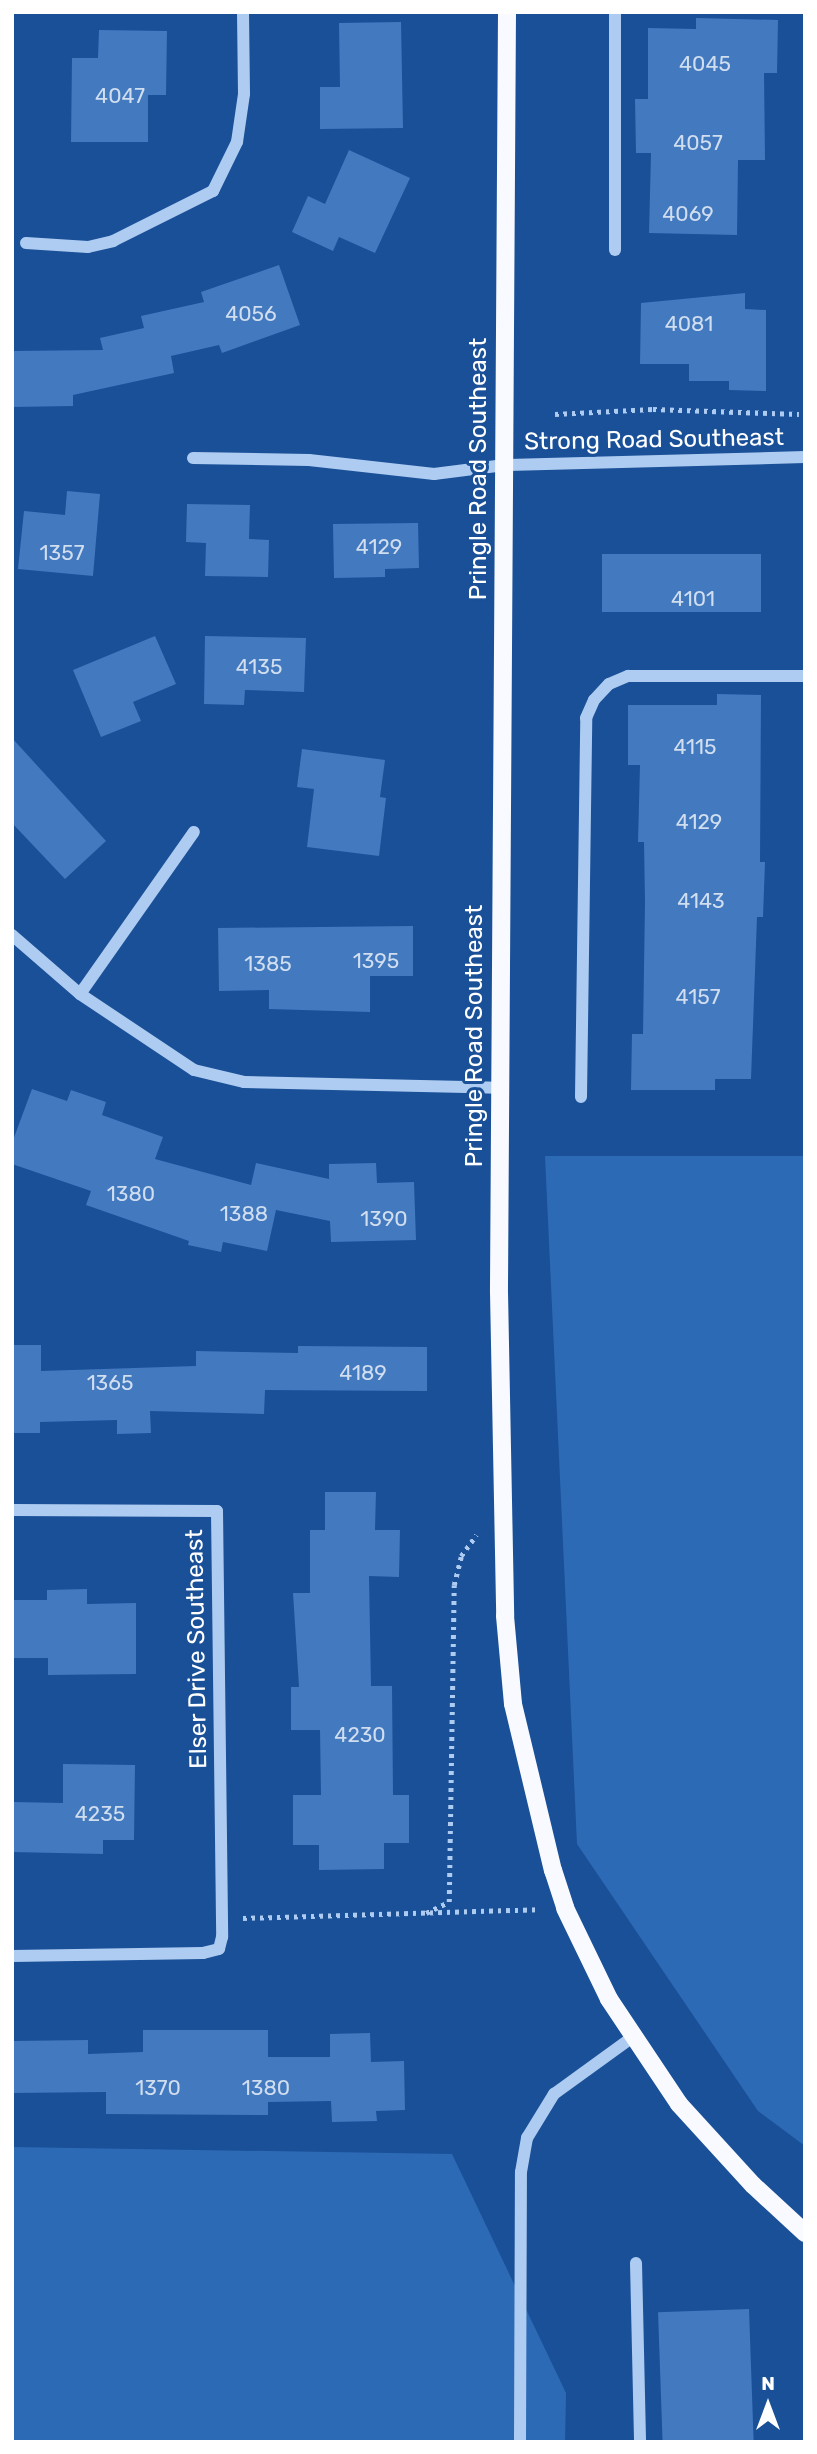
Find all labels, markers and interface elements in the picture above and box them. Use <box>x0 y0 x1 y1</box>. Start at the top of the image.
house number: 4045 <box>679 51 731 77</box>
house number: 4047 <box>95 83 145 109</box>
house number: 4057 <box>673 130 723 156</box>
house number: 4069 <box>662 201 714 227</box>
house number: 4056 <box>225 301 277 327</box>
house number: 4081 <box>665 311 713 337</box>
street label: Pringle Road Southeast <box>465 338 493 600</box>
street label: Strong Road Southeast <box>524 423 784 457</box>
house number: 4129 <box>356 534 402 560</box>
house number: 1357 <box>40 540 84 566</box>
house number: 4101 <box>671 586 715 612</box>
house number: 4135 <box>236 654 282 680</box>
house number: 4115 <box>673 734 717 760</box>
house number: 4129 <box>676 809 722 835</box>
house number: 4143 <box>677 888 725 914</box>
street label: Pringle Road Southeast <box>461 905 489 1167</box>
house number: 1395 <box>353 948 399 974</box>
house number: 1385 <box>244 951 292 977</box>
house number: 4157 <box>676 984 720 1010</box>
house number: 1380 <box>107 1181 155 1207</box>
house number: 1388 <box>220 1201 268 1227</box>
house number: 1390 <box>360 1206 408 1232</box>
house number: 4189 <box>339 1360 387 1386</box>
house number: 1365 <box>87 1370 133 1396</box>
street label: Elser Drive Southeast <box>181 1529 213 1769</box>
house number: 4230 <box>334 1722 386 1748</box>
house number: 4235 <box>75 1801 125 1827</box>
house number: 1370 <box>135 2075 181 2101</box>
house number: 1380 <box>242 2075 290 2101</box>
north arrow <box>733 2370 803 2440</box>
text: N <box>761 2372 775 2395</box>

